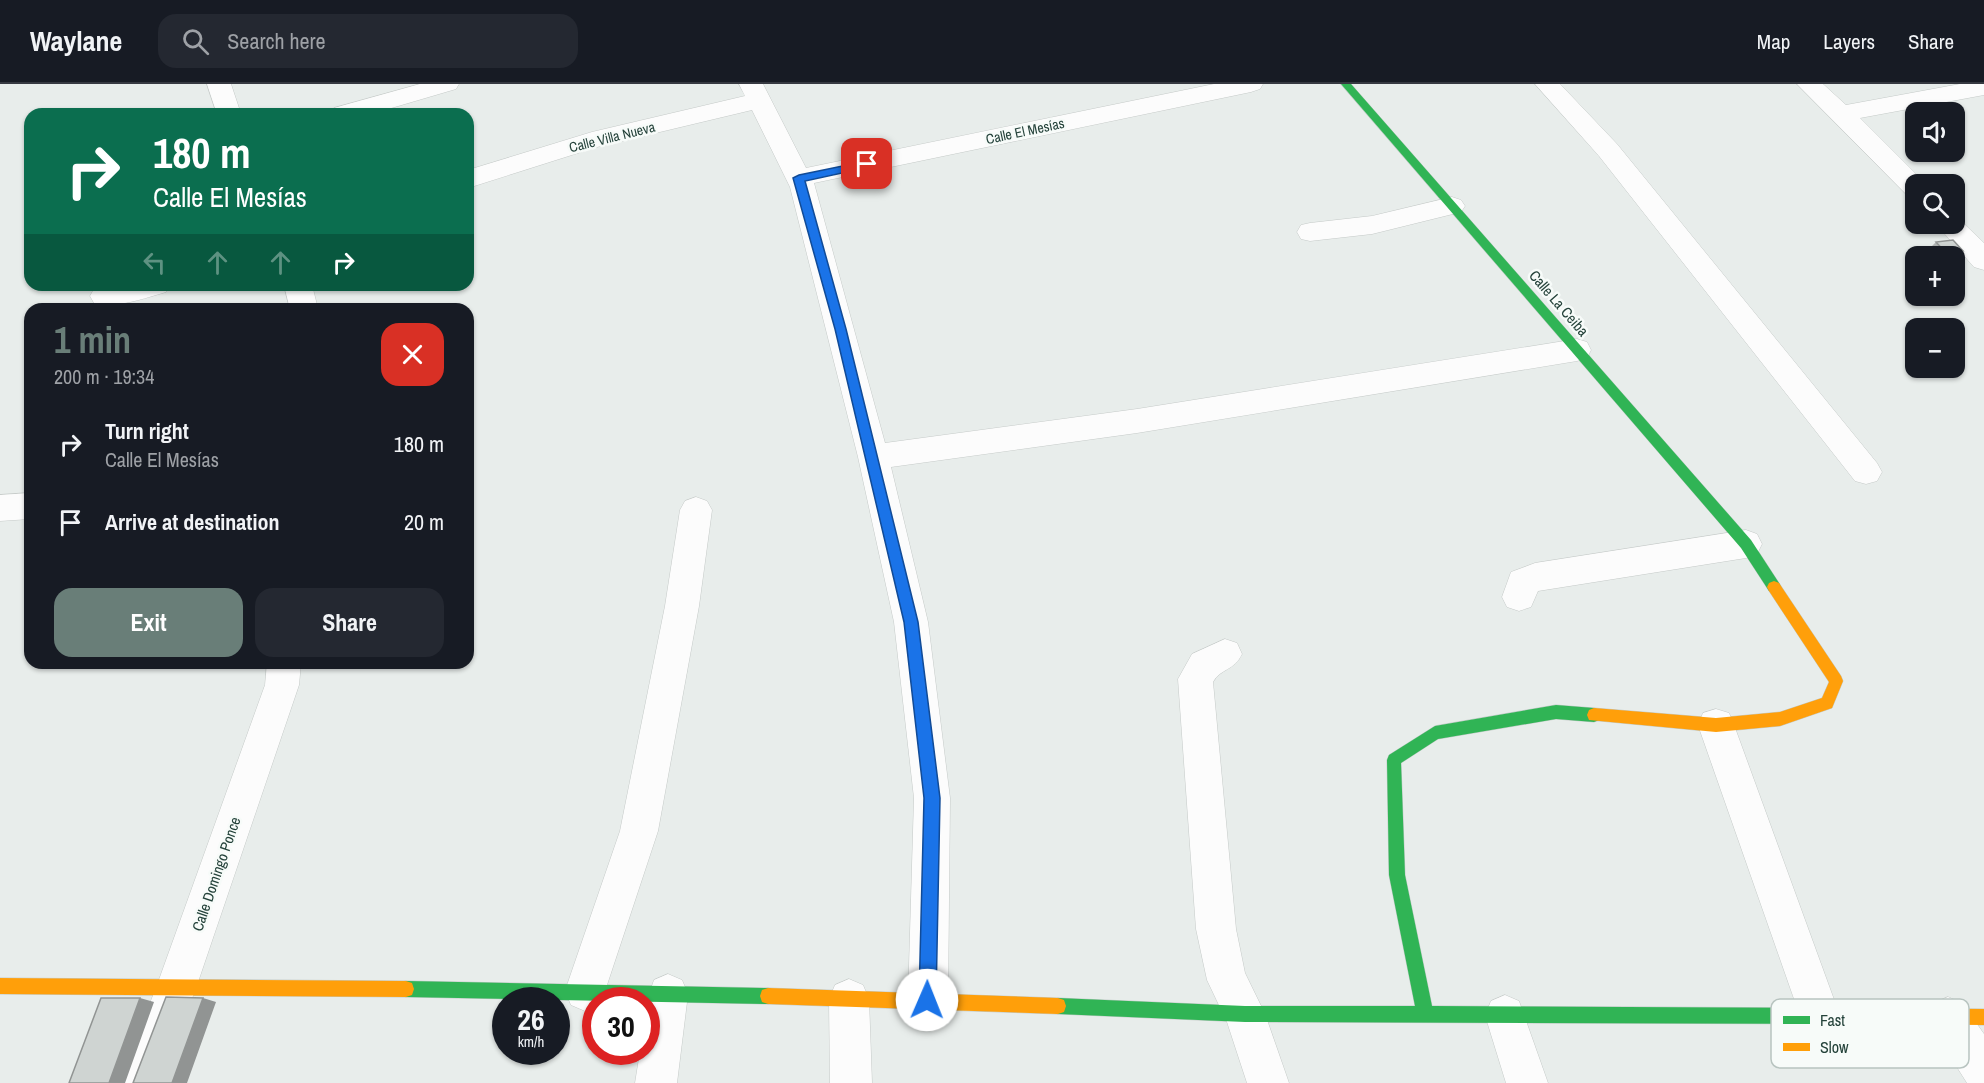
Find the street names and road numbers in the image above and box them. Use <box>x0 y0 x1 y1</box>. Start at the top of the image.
street label: Calle El Mesías <box>984 114 1066 148</box>
street label: Calle Villa Nueva <box>567 117 657 156</box>
street label: Calle La Ceiba <box>1524 265 1594 341</box>
street label: Calle Domingo Ponce <box>187 814 245 934</box>

